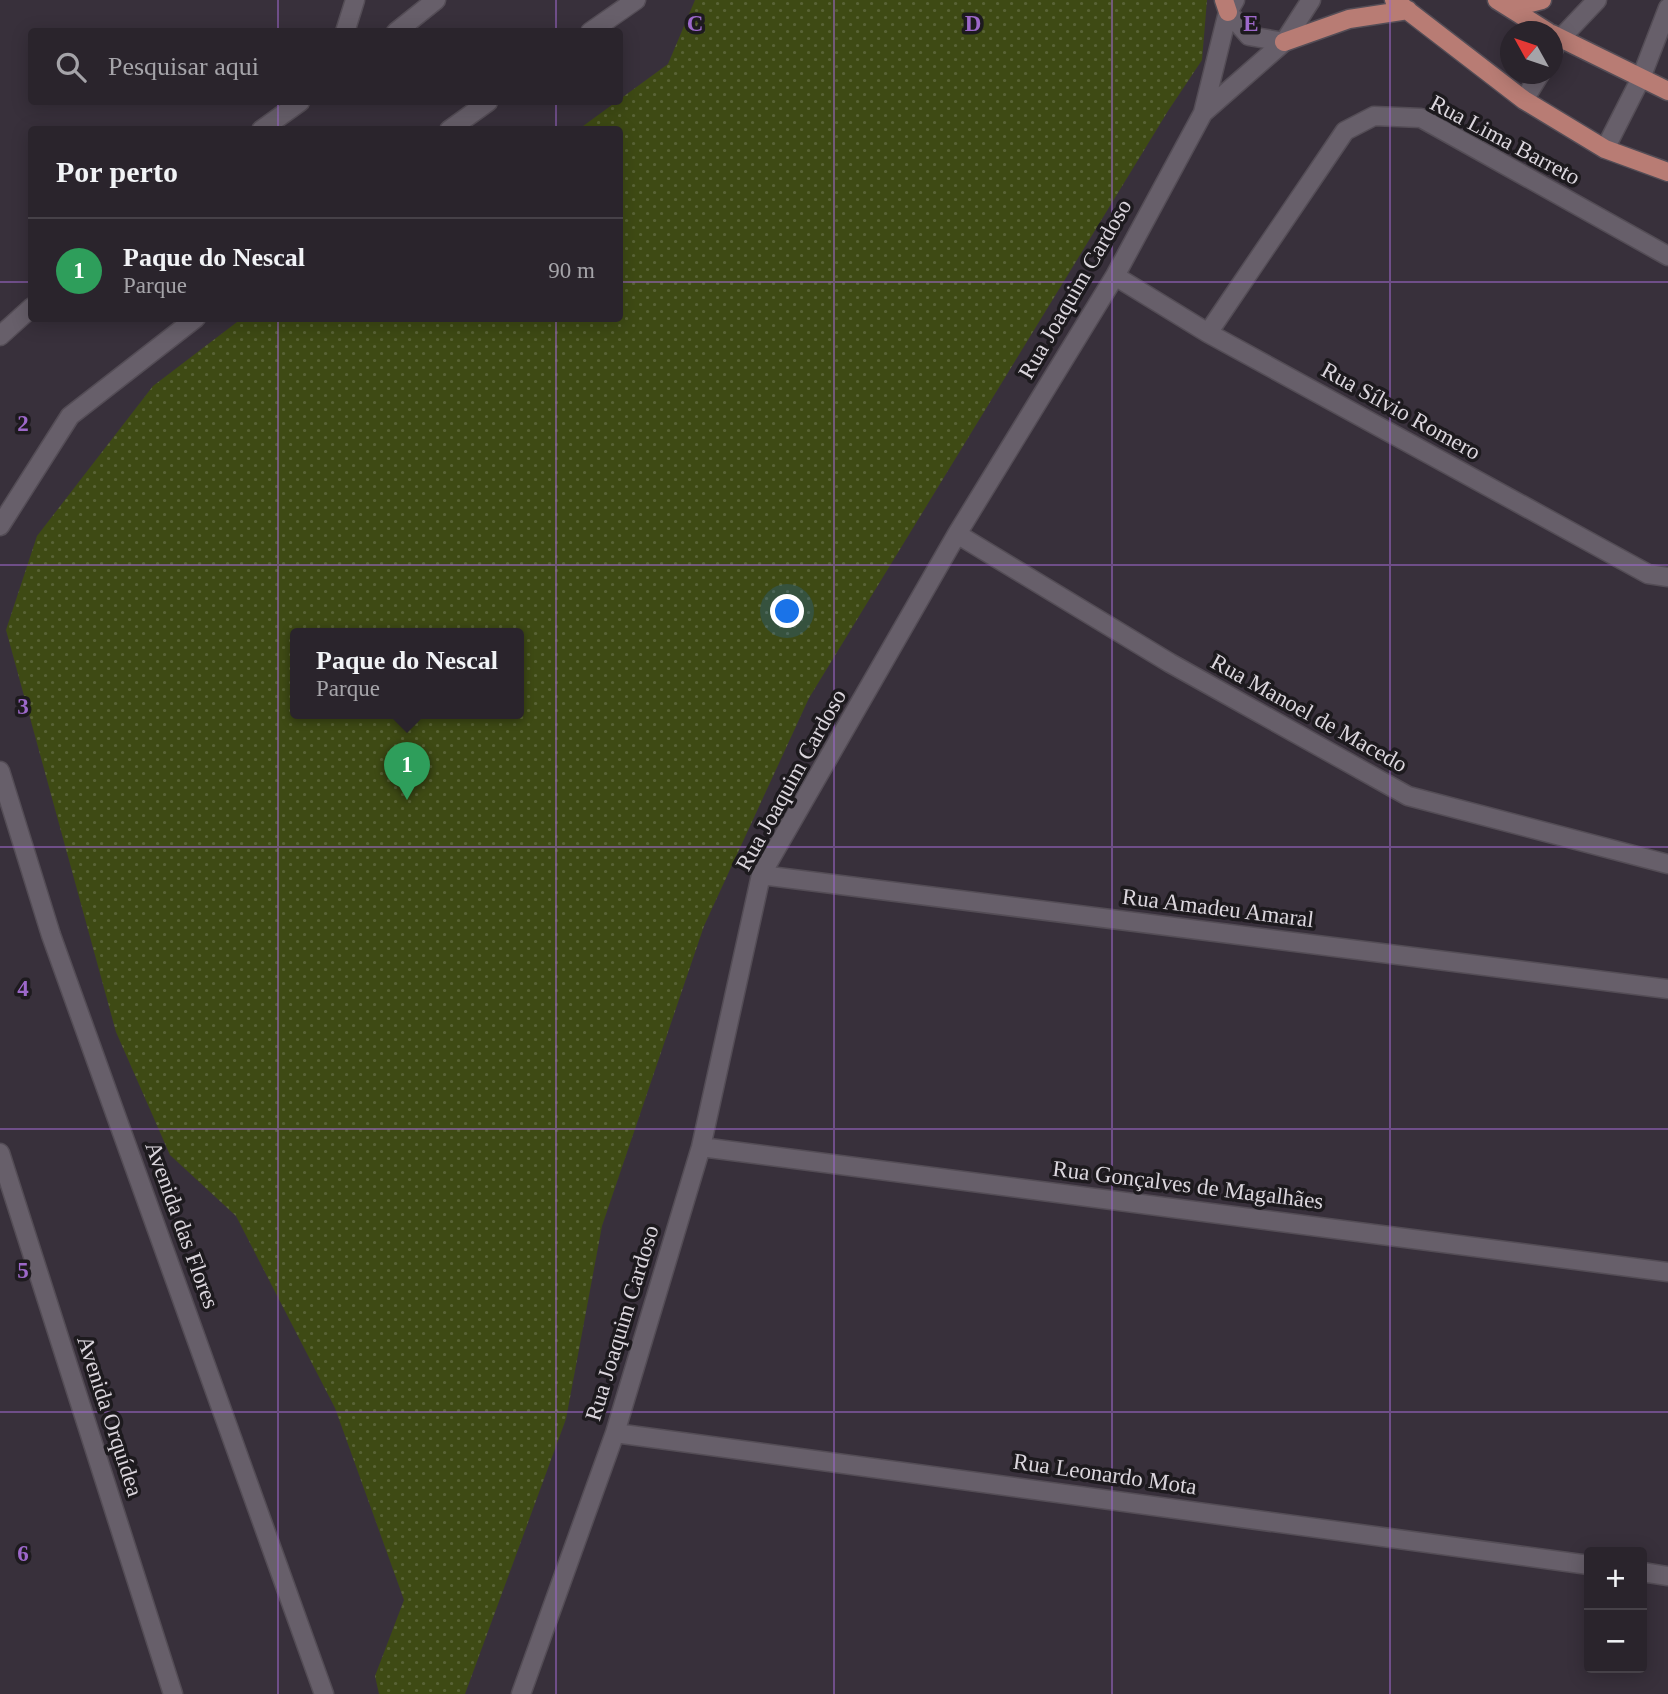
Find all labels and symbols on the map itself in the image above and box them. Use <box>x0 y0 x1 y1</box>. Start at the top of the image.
text: C <box>687 11 703 36</box>
text: D <box>965 11 981 36</box>
text: E <box>1243 11 1259 36</box>
north arrow <box>1500 21 1563 84</box>
street label: Rua Lima Barreto <box>1426 90 1584 190</box>
street label: Rua Joaquim Cardoso <box>1013 195 1137 383</box>
street label: Rua Sílvio Romero <box>1317 357 1485 465</box>
text: 2 <box>17 411 29 436</box>
your location <box>770 594 804 628</box>
street label: Rua Manoel de Macedo <box>1207 649 1411 777</box>
street label: Rua Joaquim Cardoso <box>731 685 851 875</box>
text: 3 <box>17 694 29 719</box>
pin: 1 <box>384 742 430 800</box>
street label: Rua Amadeu Amaral <box>1121 884 1315 932</box>
text: 4 <box>17 976 29 1001</box>
street label: Avenida das Flores <box>140 1138 224 1312</box>
street label: Rua Gonçalves de Magalhães <box>1051 1156 1325 1214</box>
street label: Rua Joaquim Cardoso <box>580 1222 664 1424</box>
text: 5 <box>17 1258 29 1283</box>
street label: Avenida Orquídea <box>72 1332 148 1500</box>
street label: Rua Leonardo Mota <box>1012 1449 1198 1499</box>
text: 6 <box>17 1541 29 1566</box>

